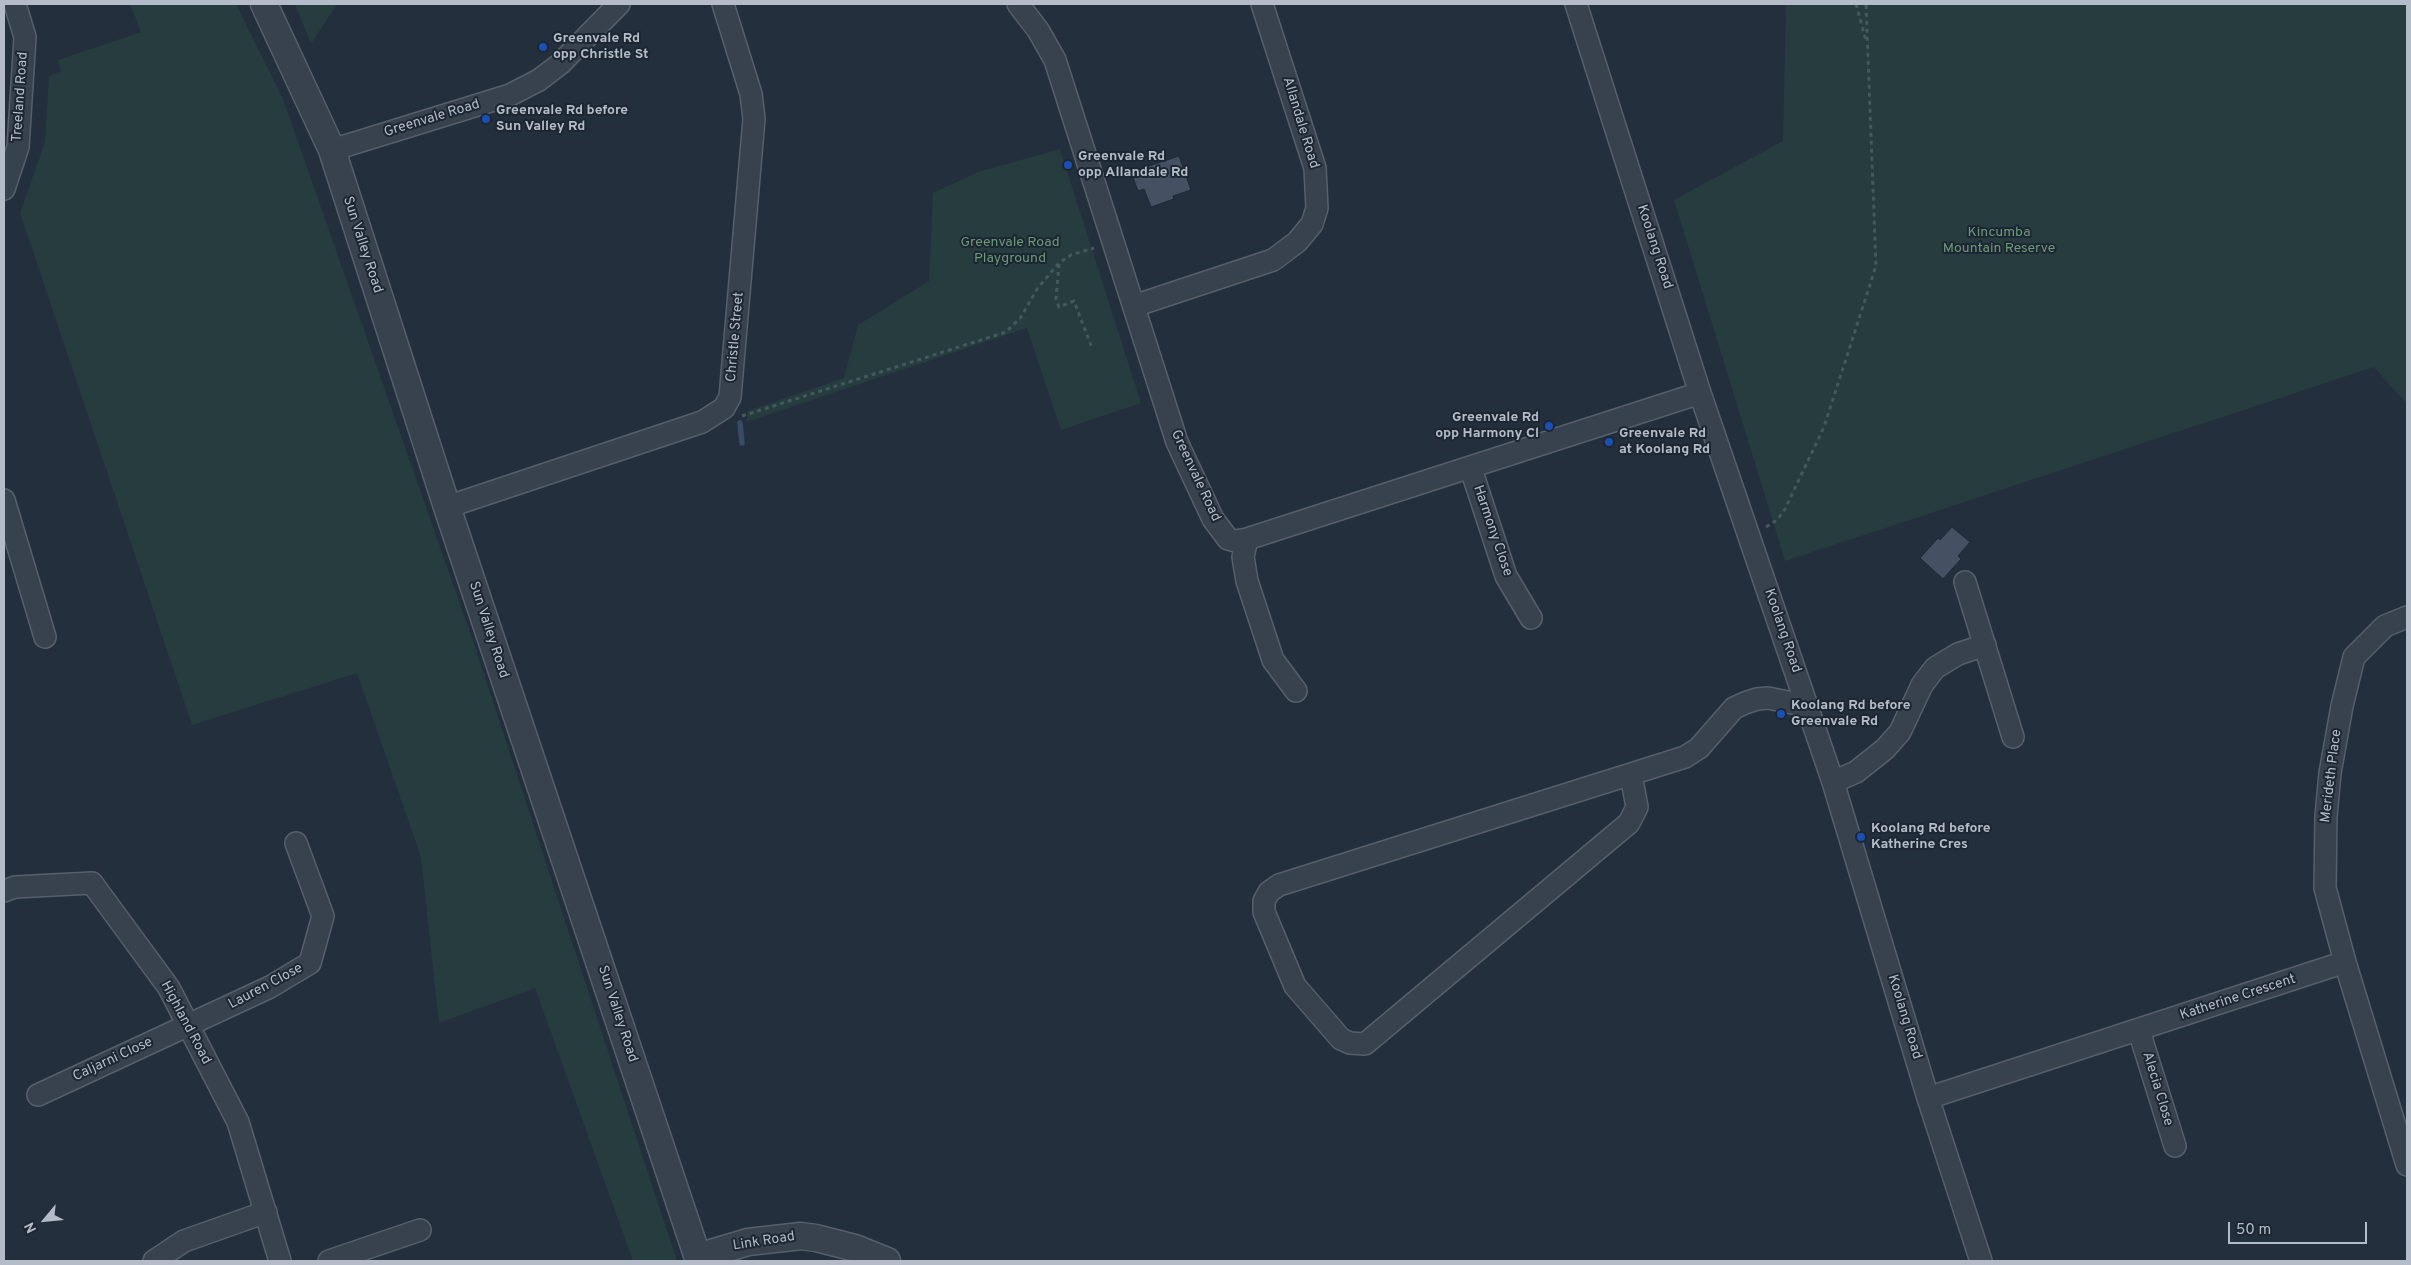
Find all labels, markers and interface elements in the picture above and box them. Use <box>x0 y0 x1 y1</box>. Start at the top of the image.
place label: Greenvale Rd opp Christle St <box>553 31 649 64</box>
marker: Greenvale Rd opp Christle St <box>537 41 549 53</box>
street label: Treeland Road <box>9 51 33 143</box>
street label: Allandale Road <box>1278 75 1322 171</box>
street label: Greenvale Road <box>382 96 482 142</box>
place label: Greenvale Rd before Sun Valley Rd <box>496 103 628 136</box>
marker: Greenvale Rd before Sun Valley Rd <box>480 113 492 125</box>
place label: Greenvale Rd opp Allandale Rd <box>1078 149 1188 182</box>
marker: Greenvale Rd opp Allandale Rd <box>1062 159 1074 171</box>
street label: Sun Valley Road <box>338 194 386 296</box>
street label: Koolang Road <box>1632 203 1676 291</box>
park label: Kincumba Mountain Reserve <box>1943 225 2055 258</box>
park label: Greenvale Road Playground <box>960 235 1060 268</box>
street label: Christle Street <box>724 291 748 383</box>
place label: Greenvale Rd opp Harmony Cl <box>1435 410 1539 442</box>
marker: Greenvale Rd opp Harmony Cl <box>1543 420 1555 432</box>
place label: Greenvale Rd at Koolang Rd <box>1619 426 1710 458</box>
street label: Greenvale Road <box>1166 428 1224 524</box>
marker: Greenvale Rd at Koolang Rd <box>1603 436 1615 448</box>
street label: Harmony Close <box>1469 483 1515 579</box>
street label: Sun Valley Road <box>464 579 512 681</box>
street label: Koolang Road <box>1760 587 1804 675</box>
place label: Koolang Rd before Greenvale Rd <box>1791 698 1911 730</box>
marker: Koolang Rd before Greenvale Rd <box>1775 708 1787 720</box>
street label: Merideth Place <box>2318 728 2346 824</box>
place label: Koolang Rd before Katherine Cres <box>1871 821 1991 854</box>
marker: Koolang Rd before Katherine Cres <box>1855 831 1867 843</box>
street label: Lauren Close <box>226 960 306 1014</box>
street label: Sun Valley Road <box>593 963 641 1065</box>
street label: Katherine Crescent <box>2178 971 2298 1025</box>
street label: Koolang Road <box>1883 973 1925 1061</box>
street label: Highland Road <box>156 978 214 1068</box>
street label: Caljarni Close <box>70 1034 156 1086</box>
street label: Alecia Close <box>2138 1050 2176 1128</box>
north arrow <box>20 1195 70 1245</box>
scale bar <box>2231 1212 2370 1244</box>
text: N <box>21 1219 41 1236</box>
text: 50 m <box>2236 1221 2271 1240</box>
street label: Link Road <box>732 1229 796 1255</box>

